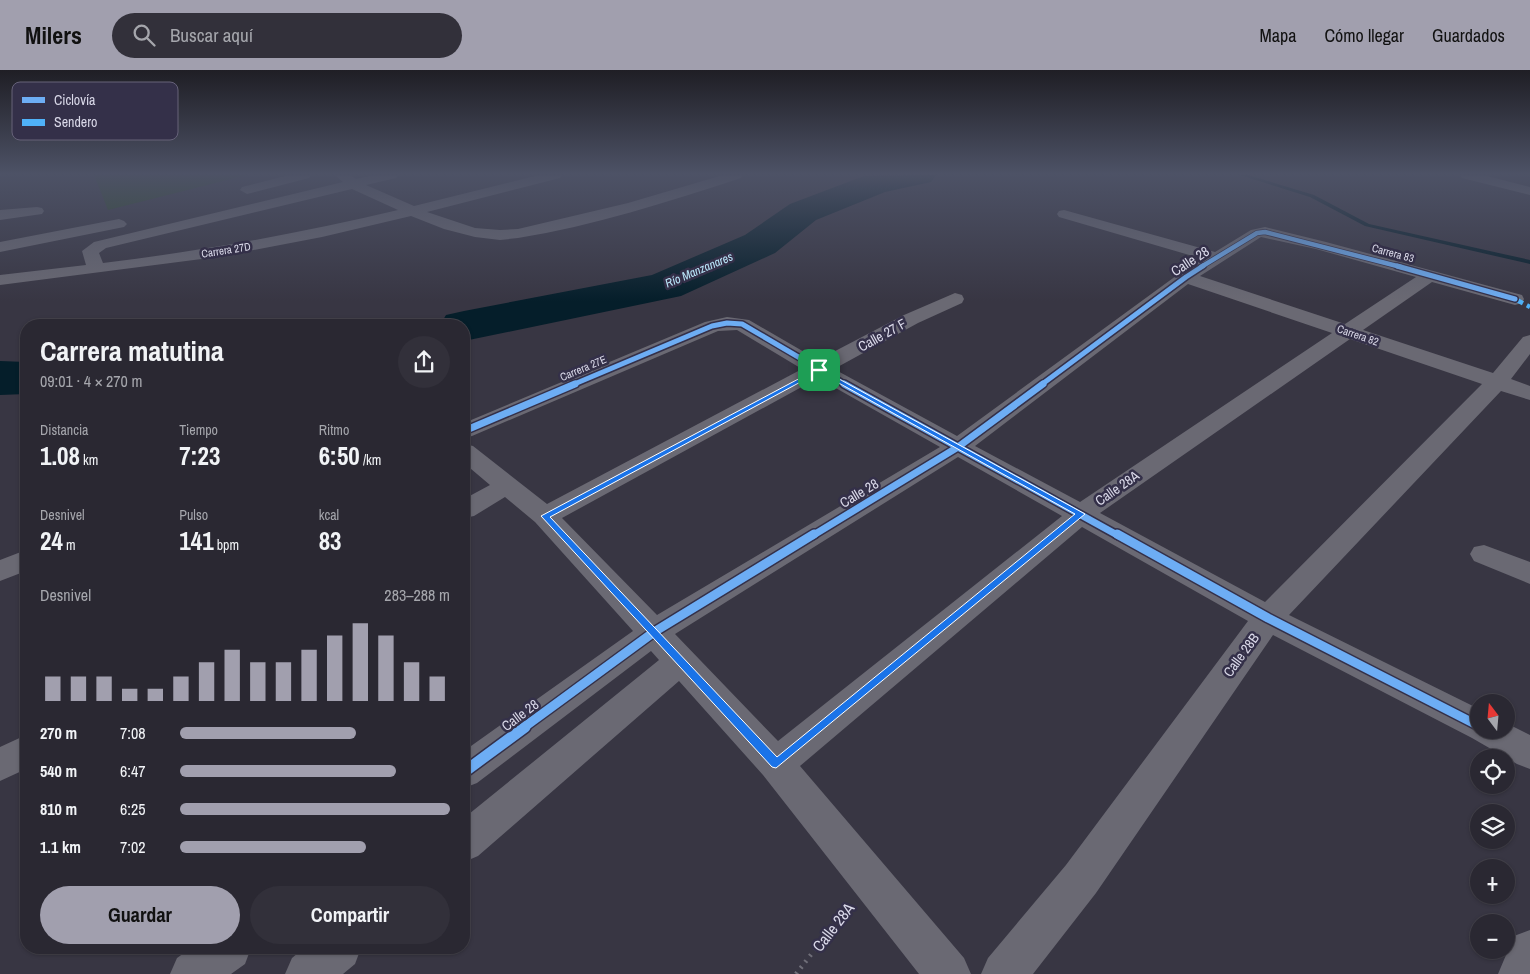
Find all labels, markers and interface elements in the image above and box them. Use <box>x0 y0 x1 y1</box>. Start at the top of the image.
search box <box>112 13 462 58</box>
text: Milers <box>25 19 82 51</box>
icon: search <box>130 21 158 49</box>
text: Buscar aquí <box>170 22 253 48</box>
text: Mapa <box>1259 23 1296 48</box>
text: Cómo llegar <box>1324 23 1404 48</box>
text: Guardados <box>1432 23 1505 48</box>
legend <box>12 82 178 140</box>
text: Ciclovía <box>54 91 96 109</box>
text: Sendero <box>54 113 97 131</box>
street label: Carrera 27D <box>200 239 252 261</box>
street label: Carrera 83 <box>1370 241 1416 265</box>
street label: Calle 28 <box>1167 242 1213 280</box>
water label: Río Manzanares <box>663 249 735 291</box>
street label: Calle 27 F <box>855 314 909 356</box>
street label: Carrera 82 <box>1335 321 1381 349</box>
text: Carrera matutina <box>40 332 224 370</box>
button: share <box>398 336 450 388</box>
pin <box>798 349 840 391</box>
street label: Carrera 27E <box>558 352 608 384</box>
icon: arrive <box>805 356 833 384</box>
text: 09:01 · 4 × 270 m <box>40 370 143 392</box>
text: Distancia <box>40 421 89 439</box>
text: Tiempo <box>179 421 218 439</box>
text: Ritmo <box>319 421 349 439</box>
text: 1.08 <box>40 439 80 473</box>
text: 7:23 <box>179 439 220 473</box>
text: 6:50 <box>319 439 360 473</box>
text: km <box>80 451 98 469</box>
text: /km <box>360 451 381 469</box>
street label: Calle 28A <box>1091 466 1143 510</box>
street label: Calle 28 <box>836 474 882 512</box>
text: Desnivel <box>40 506 85 524</box>
text: Pulso <box>179 506 208 524</box>
text: kcal <box>319 506 339 524</box>
text: 24 <box>40 524 63 558</box>
text: 141 <box>179 524 214 558</box>
text: 83 <box>319 524 341 558</box>
text: m <box>63 536 76 554</box>
text: bpm <box>214 536 239 554</box>
text: Desnivel <box>40 584 91 606</box>
text: 283–288 m <box>384 584 450 606</box>
street label: Calle 28B <box>1219 629 1263 680</box>
north arrow <box>1470 694 1515 739</box>
map controls <box>1470 694 1515 959</box>
street label: Calle 28 <box>498 695 542 735</box>
text: 270 m <box>40 722 77 744</box>
text: 7:08 <box>120 722 146 744</box>
button: locate <box>1470 749 1515 794</box>
text: 540 m <box>40 760 77 782</box>
text: 6:47 <box>120 760 146 782</box>
text: 810 m <box>40 798 77 820</box>
text: 6:25 <box>120 798 146 820</box>
button: layers <box>1470 804 1515 849</box>
text: 1.1 km <box>40 836 81 858</box>
text: 7:02 <box>120 836 146 858</box>
button: + <box>1470 859 1515 904</box>
button: Guardar <box>40 886 240 944</box>
button: Compartir <box>250 886 450 944</box>
street label: Calle 28A <box>807 898 859 956</box>
button: − <box>1470 914 1515 959</box>

